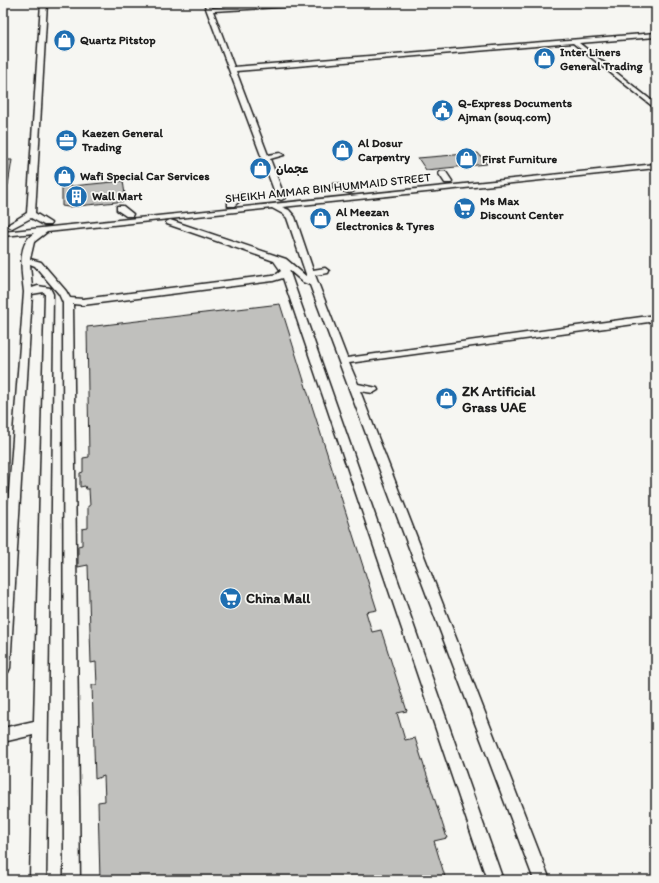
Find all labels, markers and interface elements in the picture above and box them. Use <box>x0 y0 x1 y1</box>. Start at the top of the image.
shop icon: Quartz Pitstop <box>51 27 77 53</box>
place label: Quartz Pitstop <box>80 33 156 48</box>
place label: Inter Liners General Trading <box>560 45 644 74</box>
shop icon: Inter Liners General Trading <box>532 46 558 72</box>
place label: Q-Express Documents Ajman (souq.com) <box>457 96 573 125</box>
public building icon: Q-Express Documents Ajman (souq.com) <box>430 97 456 123</box>
place label: Kaezen General Trading <box>81 126 164 155</box>
office icon: Kaezen General Trading <box>53 127 79 153</box>
place label: Al Dosur Carpentry <box>357 136 410 165</box>
shop icon: Al Dosur Carpentry <box>330 137 356 163</box>
shop icon: First Furniture <box>454 146 480 172</box>
place label: First Furniture <box>482 152 557 166</box>
shop icon: عجمان <box>248 156 274 182</box>
place label: عجمان <box>276 162 309 176</box>
shop icon: Wafi Special Car Services <box>51 163 77 189</box>
place label: Wafi Special Car Services <box>80 169 210 184</box>
street label: SHEIKH AMMAR BIN HUMMAID STREET <box>224 170 432 206</box>
building icon: Wall Mart <box>64 183 90 209</box>
place label: Wall Mart <box>92 189 143 203</box>
place label: Ms Max Discount Center <box>480 194 564 222</box>
supermarket icon: Ms Max Discount Center <box>451 195 477 221</box>
place label: Al Meezan Electronics & Tyres <box>335 205 435 234</box>
shop icon: Al Meezan Electronics & Tyres <box>307 206 333 232</box>
place label: ZK Artificial Grass UAE <box>462 383 537 416</box>
shop icon: ZK Artificial Grass UAE <box>433 386 459 412</box>
supermarket icon: China Mall <box>218 585 244 611</box>
place label: China Mall <box>246 590 311 607</box>

